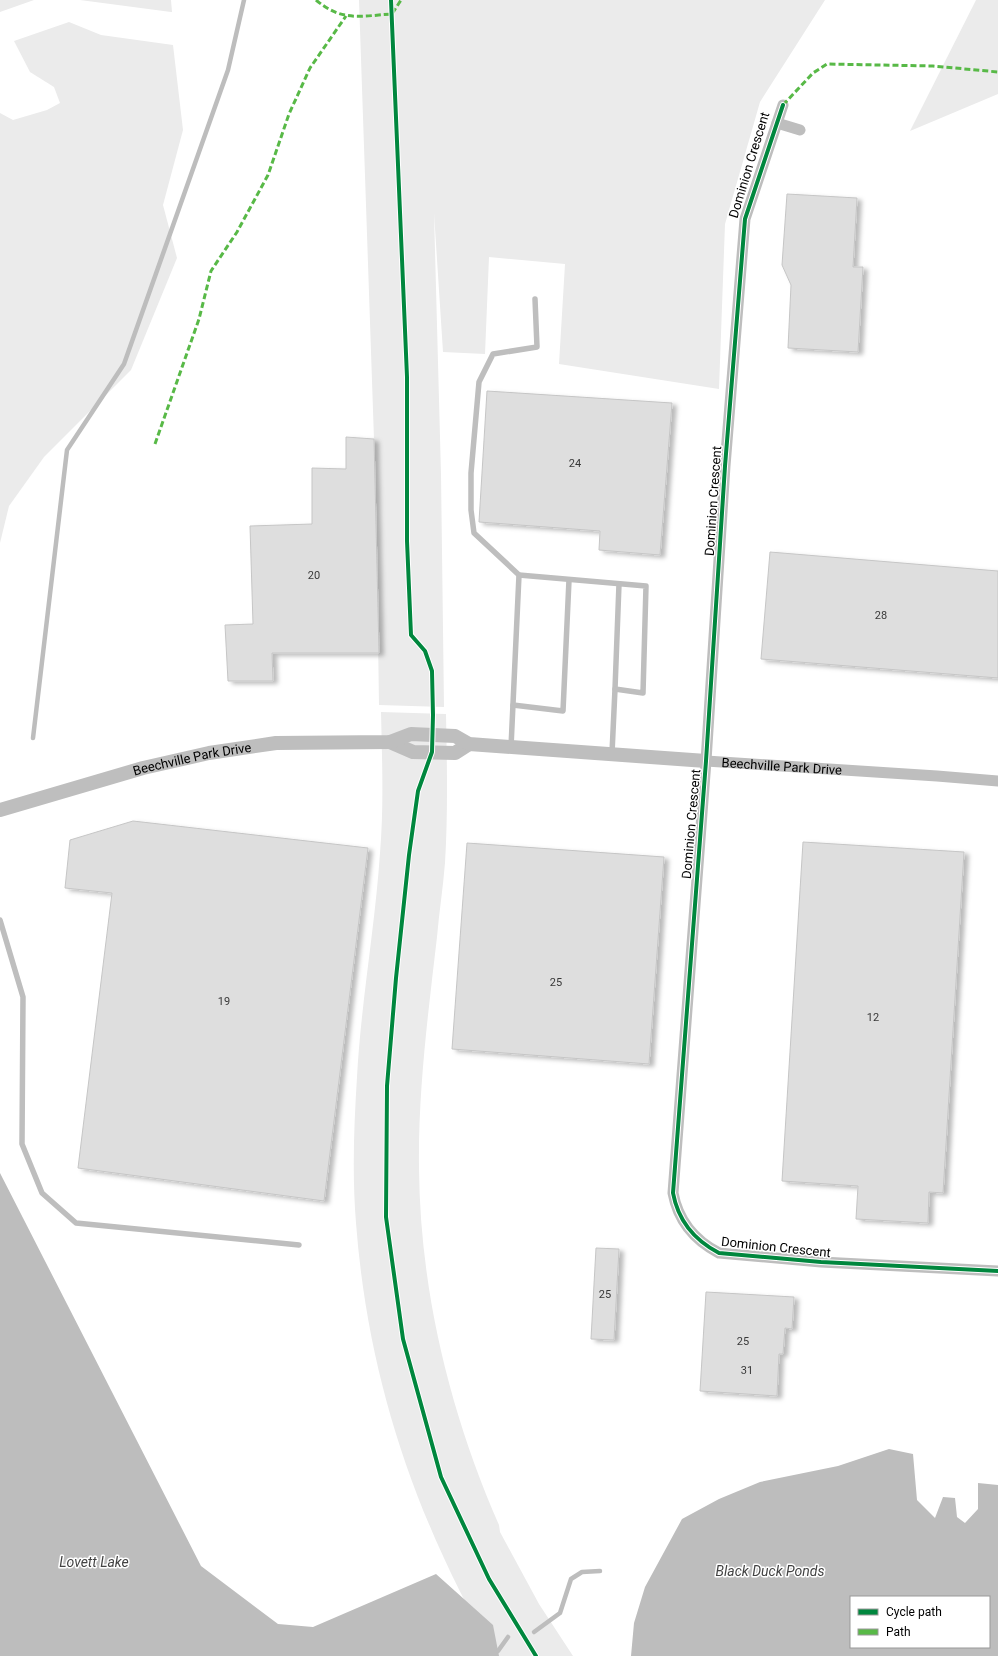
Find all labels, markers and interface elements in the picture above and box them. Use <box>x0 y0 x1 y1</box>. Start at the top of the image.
street label: Dominion Crescent <box>726 110 772 220</box>
street label: Dominion Crescent <box>702 446 724 556</box>
house number: 24 <box>569 457 581 470</box>
house number: 20 <box>308 569 320 582</box>
house number: 28 <box>875 609 887 622</box>
street label: Beechville Park Drive <box>131 739 252 778</box>
street label: Beechville Park Drive <box>721 755 843 777</box>
street label: Dominion Crescent <box>679 768 703 880</box>
house number: 25 <box>550 976 562 989</box>
house number: 19 <box>218 995 230 1008</box>
house number: 12 <box>867 1011 879 1024</box>
street label: Dominion Crescent <box>720 1234 832 1260</box>
house number: 25 <box>599 1288 611 1301</box>
house number: 25 <box>737 1335 749 1348</box>
house number: 31 <box>741 1364 753 1377</box>
water label: Lovett Lake <box>59 1554 129 1570</box>
water label: Black Duck Ponds <box>716 1563 824 1579</box>
legend <box>850 1596 990 1648</box>
text: Cycle path <box>886 1605 942 1619</box>
text: Path <box>886 1625 911 1639</box>

